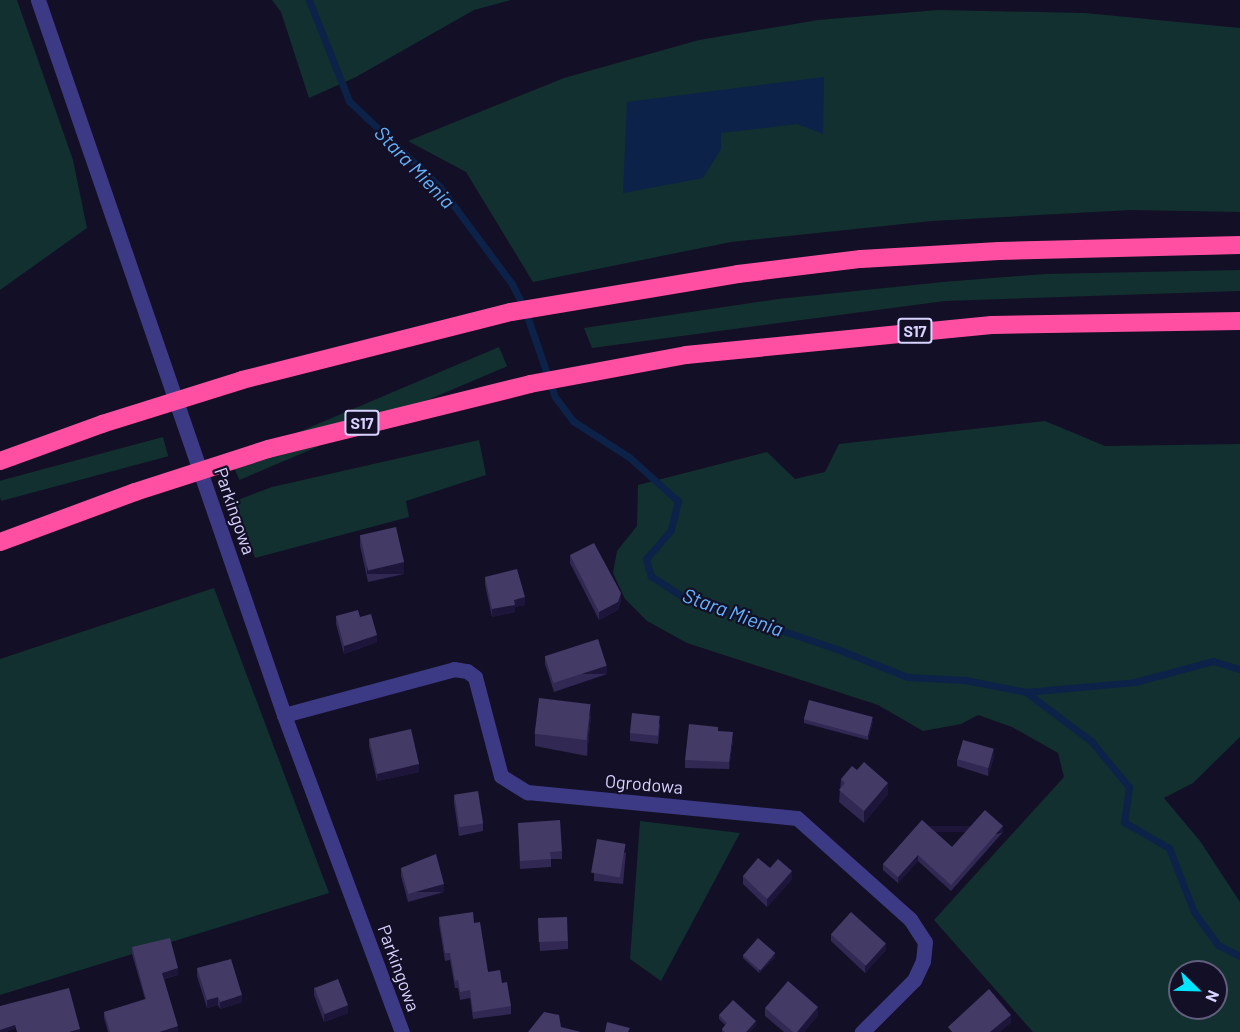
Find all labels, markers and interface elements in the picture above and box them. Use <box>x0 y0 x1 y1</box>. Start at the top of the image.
water label: Stara Mienia <box>370 121 460 213</box>
road number: S17 <box>897 318 933 344</box>
road number: S17 <box>344 410 380 436</box>
street label: Parkingowa <box>210 465 260 557</box>
water label: Stara Mienia <box>679 583 787 641</box>
street label: Ogrodowa <box>604 770 684 798</box>
street label: Parkingowa <box>373 922 425 1014</box>
north arrow <box>1168 960 1228 1020</box>
text: N <box>1202 988 1224 1005</box>

